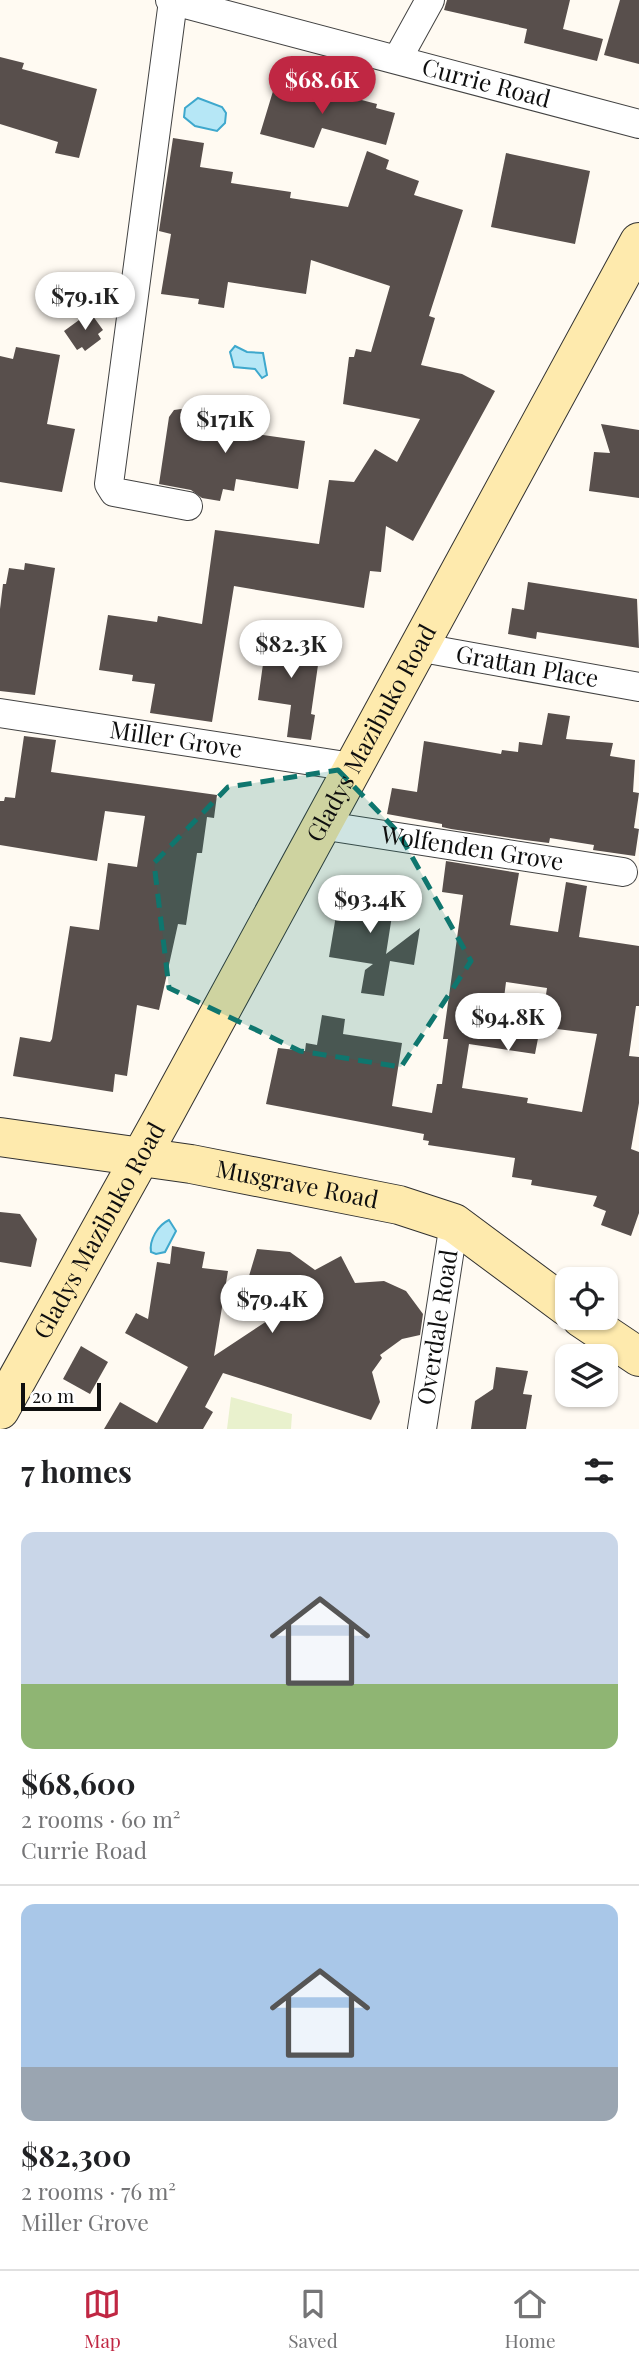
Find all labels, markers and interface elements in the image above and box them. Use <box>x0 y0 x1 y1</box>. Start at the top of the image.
street label: Currie Road <box>419 49 554 114</box>
pin: $68.6K <box>265 57 379 116</box>
text: $68.6K <box>285 63 359 94</box>
pin: $79.1K <box>28 272 142 332</box>
text: $79.1K <box>51 279 119 310</box>
pin: $171K <box>176 396 274 455</box>
text: $171K <box>196 402 254 433</box>
street label: Gladys Mazibuko Road <box>298 618 442 847</box>
pin: $82.3K <box>234 620 348 680</box>
text: $82.3K <box>255 627 327 658</box>
street label: Grattan Place <box>454 636 601 693</box>
street label: Miller Grove <box>108 712 245 764</box>
street label: Wolfenden Grove <box>378 817 566 877</box>
pin: $93.4K <box>313 876 427 935</box>
text: $93.4K <box>334 882 406 913</box>
pin: $94.8K <box>451 993 565 1053</box>
text: $94.8K <box>471 1000 545 1031</box>
street label: Gladys Mazibuko Road <box>25 1116 171 1344</box>
street label: Musgrave Road <box>213 1151 381 1215</box>
street label: Overdale Road <box>408 1247 464 1407</box>
map controls <box>555 1267 618 1407</box>
button: locate <box>555 1267 618 1330</box>
pin: $79.4K <box>215 1276 329 1335</box>
text: $79.4K <box>236 1282 308 1313</box>
button: layers <box>555 1344 618 1407</box>
scale bar <box>21 1380 102 1412</box>
text: 20 m <box>32 1382 74 1408</box>
text: 7 homes <box>21 1451 132 1491</box>
icon: filters <box>580 1452 618 1490</box>
icon: home <box>257 1578 383 1704</box>
text: $68,600 <box>21 1763 136 1803</box>
text: 2 rooms · 60 m² <box>21 1803 181 1834</box>
text: Currie Road <box>21 1834 147 1865</box>
icon: home <box>257 1950 383 2076</box>
text: $82,300 <box>21 2135 131 2175</box>
text: 2 rooms · 76 m² <box>21 2175 176 2206</box>
text: Miller Grove <box>21 2206 149 2237</box>
tab: Map <box>83 2285 121 2353</box>
tab: Saved <box>288 2285 338 2353</box>
tab: Home <box>505 2285 556 2353</box>

